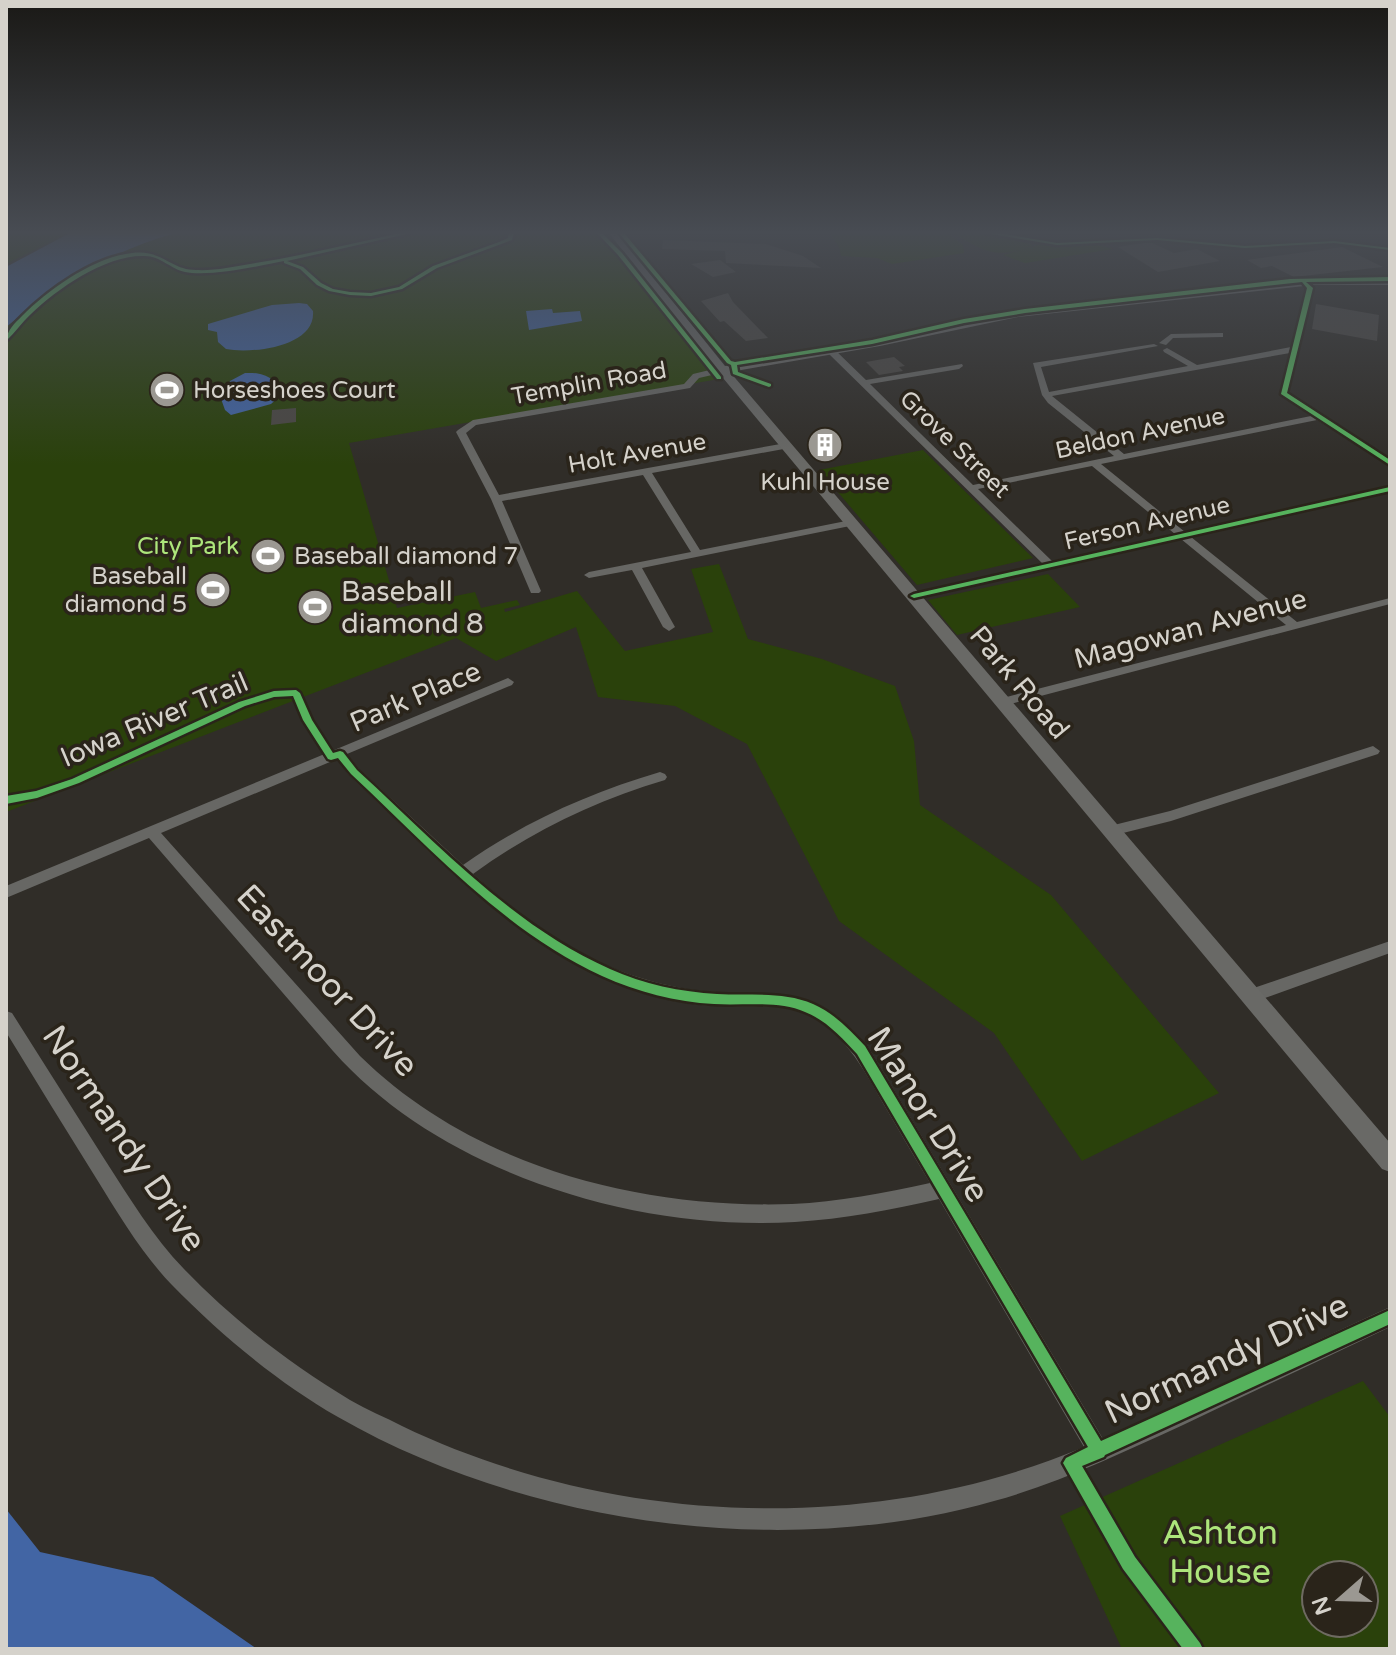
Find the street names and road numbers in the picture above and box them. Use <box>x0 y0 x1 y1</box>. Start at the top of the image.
street label: Templin Road <box>509 356 669 411</box>
street label: Grove Street <box>893 384 1016 504</box>
street label: Beldon Avenue <box>1053 401 1228 466</box>
street label: Holt Avenue <box>566 427 708 480</box>
street label: Ferson Avenue <box>1061 490 1233 557</box>
street label: Magowan Avenue <box>1070 582 1310 676</box>
street label: Park Road <box>962 619 1076 746</box>
street label: Park Place <box>345 654 486 740</box>
street label: Iowa River Trail <box>55 665 253 775</box>
street label: Eastmoor Drive <box>227 876 426 1086</box>
street label: Normandy Drive <box>33 1018 215 1260</box>
street label: Manor Drive <box>858 1020 998 1210</box>
street label: Normandy Drive <box>1098 1285 1355 1434</box>

